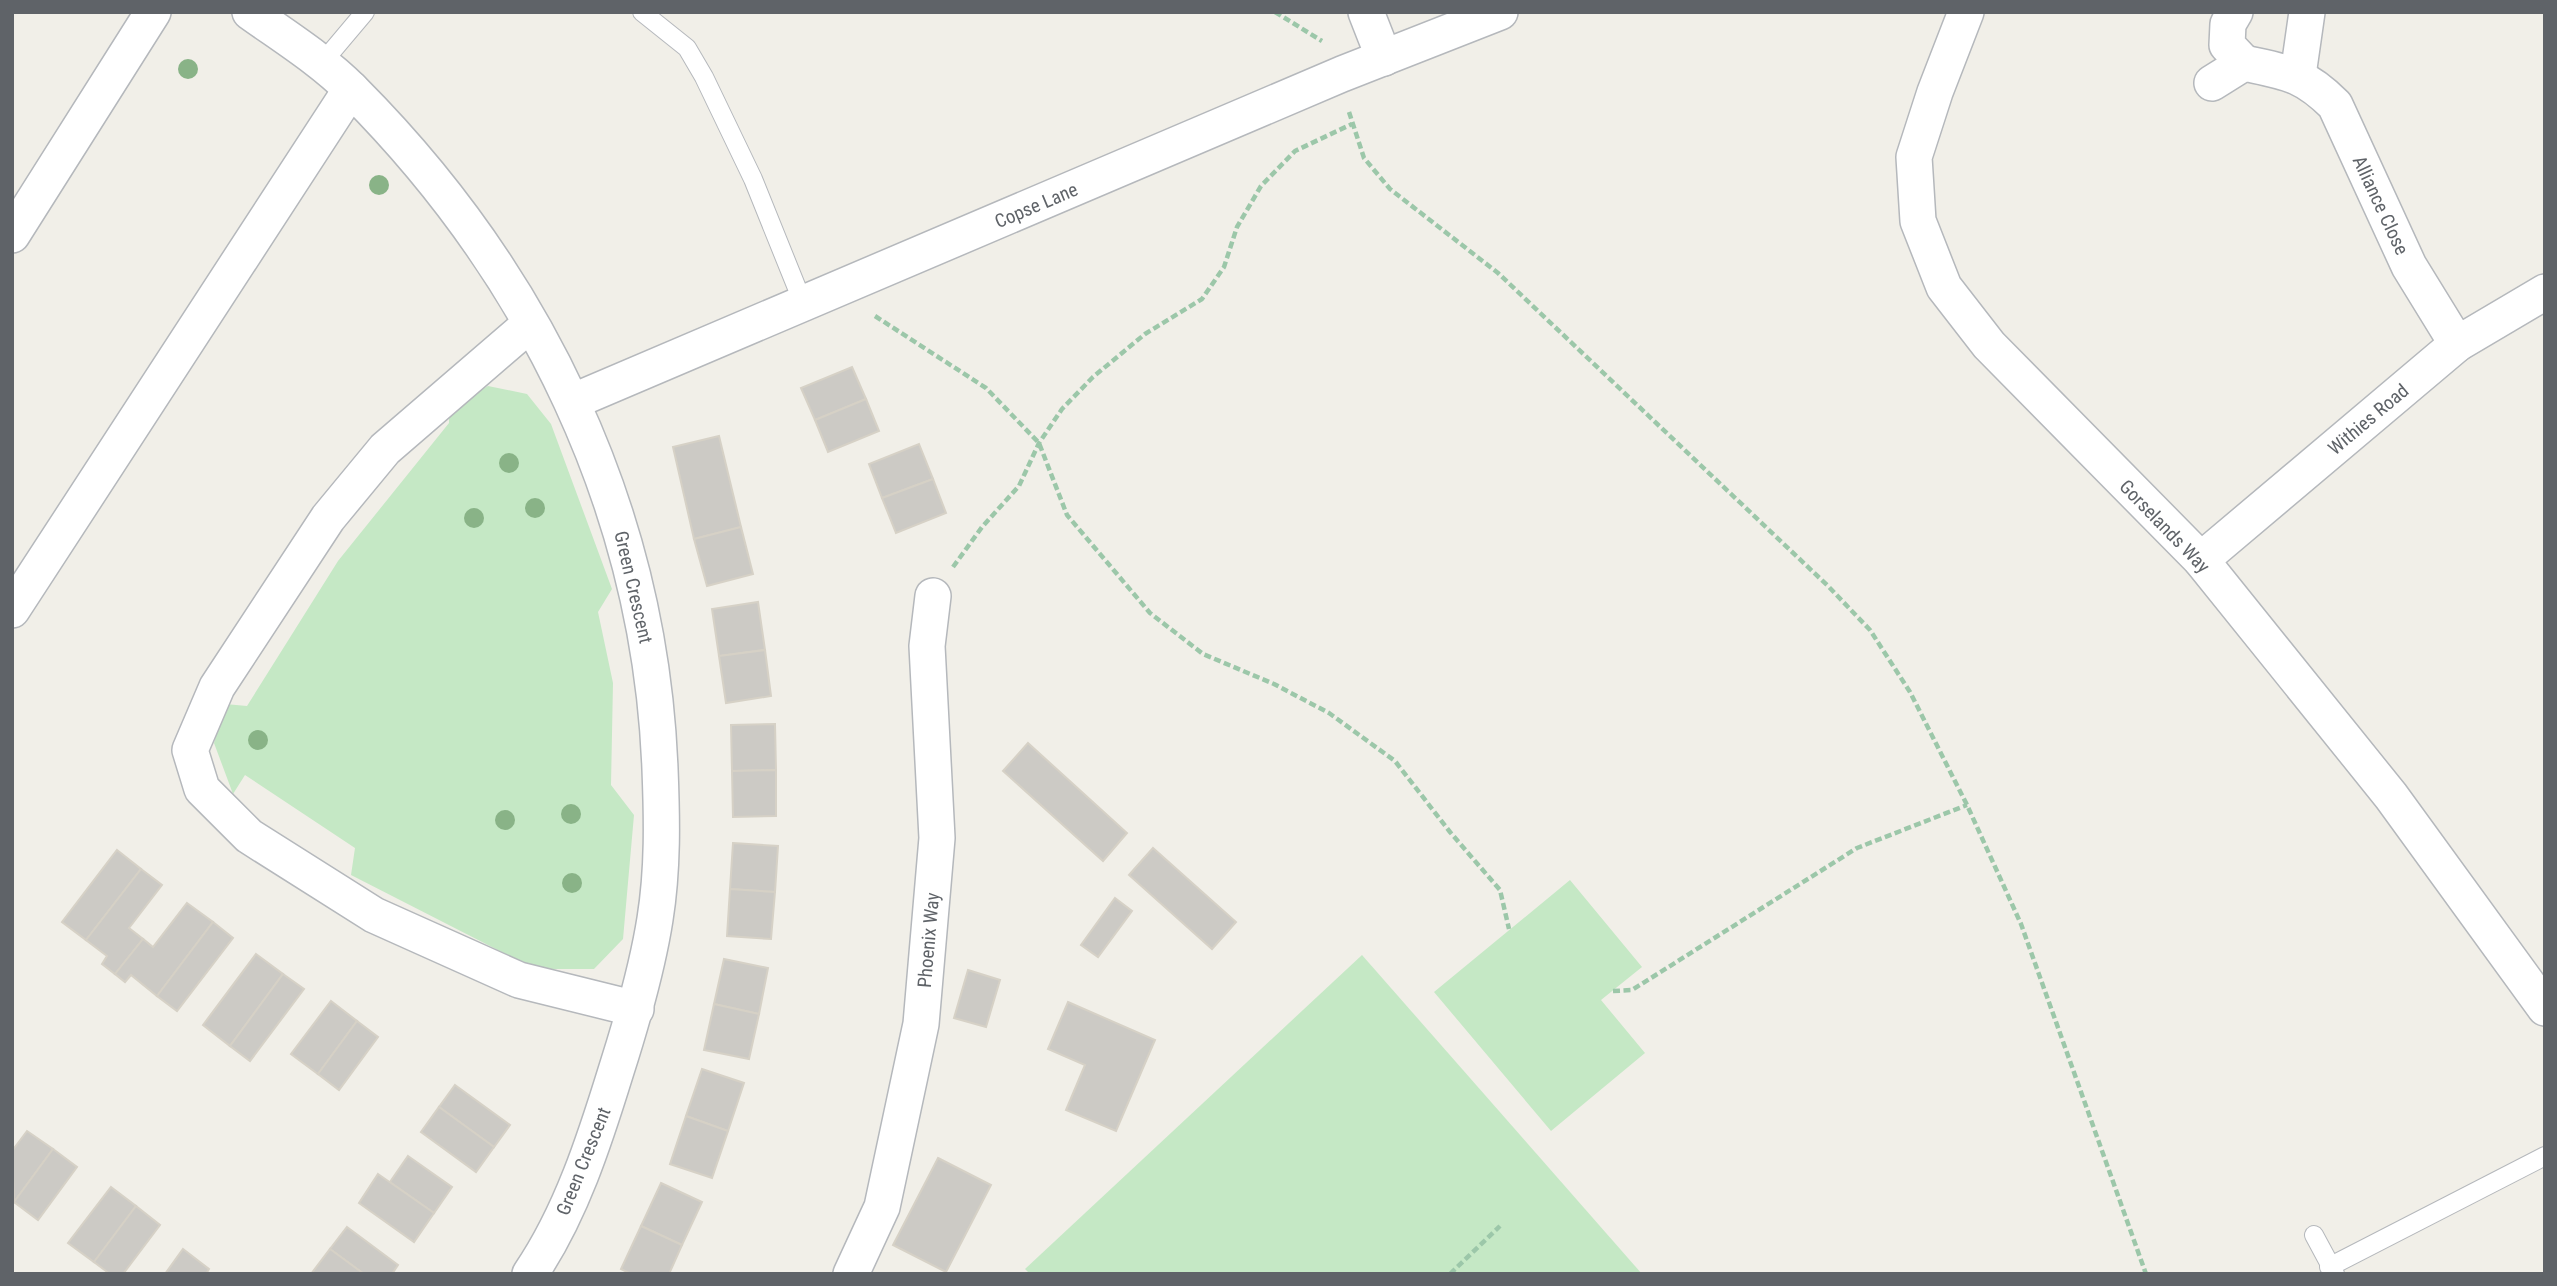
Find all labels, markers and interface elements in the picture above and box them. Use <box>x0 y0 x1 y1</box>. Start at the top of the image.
street label: Alliance Close <box>2348 152 2414 258</box>
street label: Copse Lane <box>991 178 1081 233</box>
street label: Withies Road <box>2323 379 2413 460</box>
street label: Gorselands Way <box>2115 475 2215 578</box>
street label: Green Crescent <box>609 529 658 646</box>
street label: Phoenix Way <box>913 891 944 989</box>
street label: Green Crescent <box>551 1104 616 1219</box>

